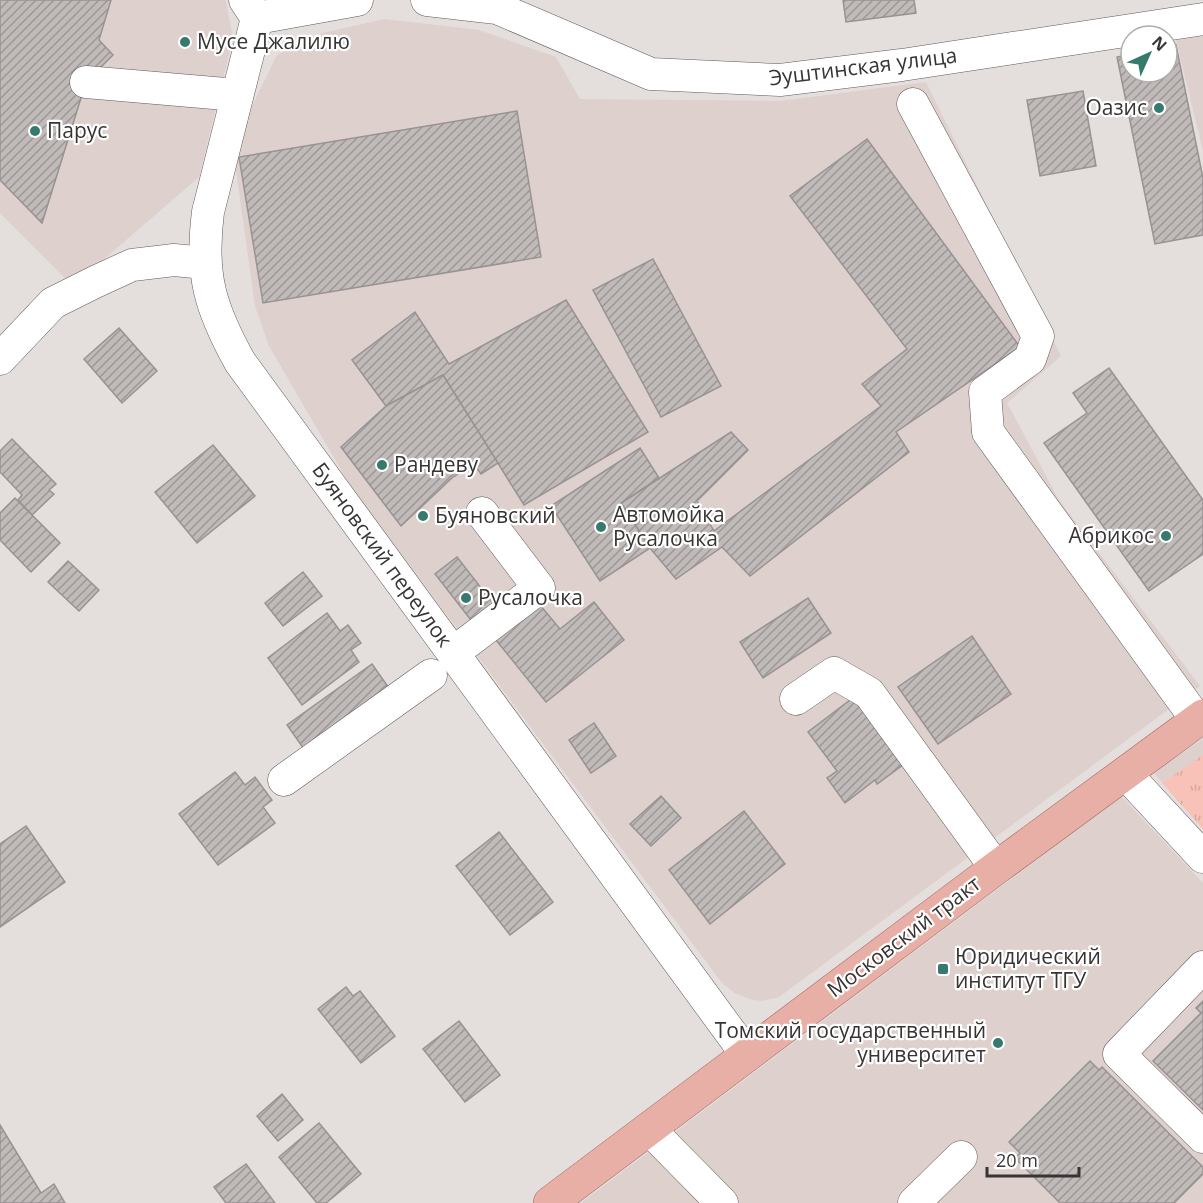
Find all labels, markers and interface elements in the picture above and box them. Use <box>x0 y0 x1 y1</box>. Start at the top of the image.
north arrow <box>1119 24 1179 84</box>
place label: Мусе Джалилю <box>197 27 350 55</box>
text: N <box>1147 31 1172 56</box>
marker: Мусе Джалилю <box>178 35 192 49</box>
street label: Эуштинская улица <box>767 41 959 91</box>
place label: Оазис <box>1085 93 1147 121</box>
marker: Оазис <box>1152 101 1166 115</box>
place label: Парус <box>47 116 107 144</box>
marker: Парус <box>28 124 42 138</box>
place label: Рандеву <box>394 450 479 478</box>
street label: Буяновский переулок <box>306 457 459 652</box>
marker: Рандеву <box>375 458 389 472</box>
place label: Автомойка Русалочка <box>613 500 725 552</box>
place label: Буяновский <box>435 501 556 529</box>
marker: Буяновский <box>416 509 430 523</box>
marker: Автомойка Русалочка <box>594 520 608 534</box>
place label: Абрикос <box>1068 521 1154 549</box>
marker: Абрикос <box>1159 529 1173 543</box>
place label: Русалочка <box>478 583 583 611</box>
marker: Русалочка <box>459 591 473 605</box>
street label: Московский тракт <box>821 869 986 1003</box>
place label: Юридический институт ТГУ <box>955 942 1101 994</box>
marker: Юридический институт ТГУ <box>936 962 950 976</box>
place label: Томский государственный университет <box>715 1016 986 1068</box>
marker: Томский государственный университет <box>991 1036 1005 1050</box>
scale bar <box>987 1140 1078 1178</box>
text: 20 m <box>996 1148 1038 1172</box>

